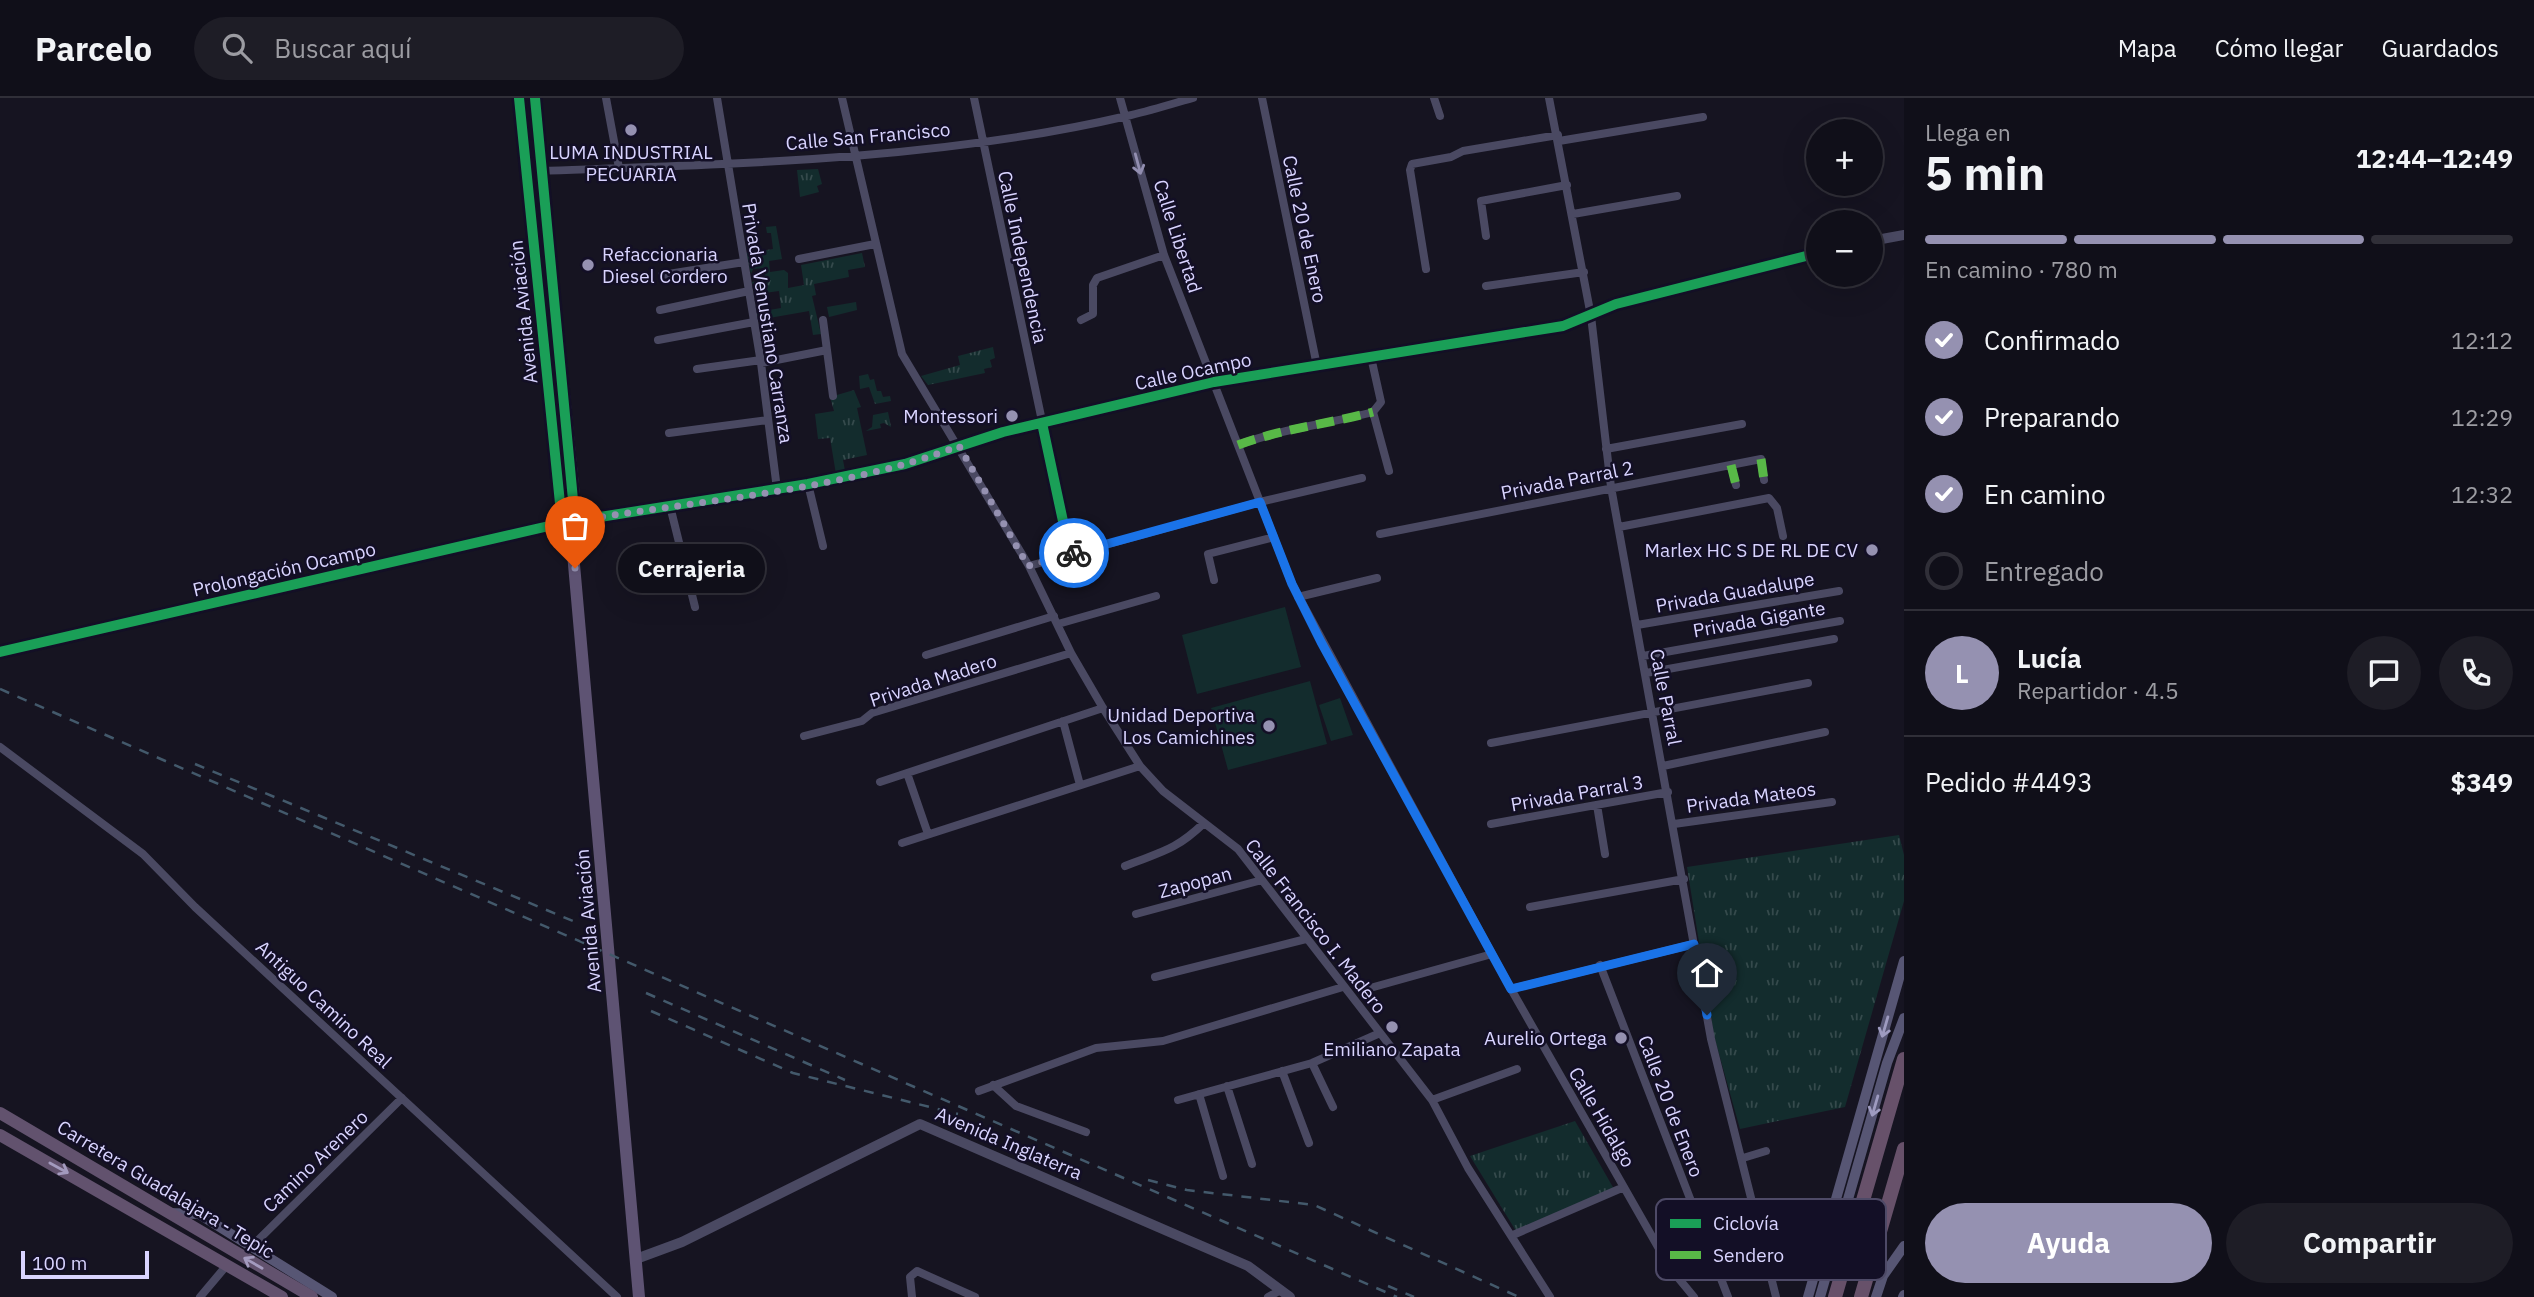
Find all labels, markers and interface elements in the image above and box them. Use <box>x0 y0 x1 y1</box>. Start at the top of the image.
search box <box>194 17 684 80</box>
text: Parcelo <box>35 27 152 70</box>
icon: search <box>218 29 256 67</box>
text: Buscar aquí <box>274 31 411 65</box>
text: Mapa <box>2118 32 2177 64</box>
text: Cómo llegar <box>2215 32 2343 64</box>
text: Guardados <box>2381 32 2499 64</box>
street label: Calle San Francisco <box>785 117 951 155</box>
text: Llega en <box>1925 117 2011 147</box>
map controls <box>1806 119 1883 287</box>
button: + <box>1806 119 1883 196</box>
marker: LUMA INDUSTRIAL PECUARIA <box>623 122 639 138</box>
place label: LUMA INDUSTRIAL PECUARIA <box>549 140 713 186</box>
text: 12:44–12:49 <box>2356 141 2513 175</box>
text: 5 min <box>1925 143 2045 203</box>
one-way arrow <box>1132 152 1145 175</box>
street label: Calle 20 de Enero <box>1278 153 1332 305</box>
street label: Calle Independencia <box>993 168 1053 346</box>
street label: Calle Libertad <box>1148 176 1208 296</box>
street label: Privada Venustiano Carranza <box>737 201 799 445</box>
button: − <box>1806 210 1883 287</box>
street label: Avenida Aviación <box>504 239 542 385</box>
place label: Refaccionaria Diesel Cordero <box>602 242 728 288</box>
text: En camino · 780 m <box>1925 254 2118 284</box>
marker: Refaccionaria Diesel Cordero <box>580 257 596 273</box>
icon: check <box>1925 321 1963 359</box>
text: Confirmado <box>1984 323 2120 357</box>
text: 12:12 <box>2451 325 2513 355</box>
street label: Calle Ocampo <box>1133 347 1253 395</box>
icon: check <box>1925 398 1963 436</box>
text: Preparando <box>1984 400 2120 434</box>
text: 12:29 <box>2451 402 2513 432</box>
place label: Montessori <box>903 404 998 428</box>
marker: Montessori <box>1004 408 1020 424</box>
street label: Privada Parral 2 <box>1499 455 1635 505</box>
icon: check <box>1925 475 1963 513</box>
text: En camino <box>1984 477 2106 511</box>
text: 12:32 <box>2451 479 2513 509</box>
pin <box>545 496 605 568</box>
icon: bag <box>556 507 594 545</box>
courier <box>1039 518 1109 588</box>
icon: bike <box>1055 534 1093 572</box>
street label: Prolongación Ocampo <box>190 536 378 602</box>
place label: Marlex HC S DE RL DE CV <box>1645 538 1858 562</box>
marker: Marlex HC S DE RL DE CV <box>1864 542 1880 558</box>
callout: Cerrajeria <box>617 544 764 592</box>
text: Cerrajeria <box>638 553 745 583</box>
text: Entregado <box>1984 554 2104 588</box>
street label: Privada Guadalupe <box>1654 566 1816 618</box>
street label: Privada Gigante <box>1691 596 1827 642</box>
button: chat <box>2347 636 2421 710</box>
button: phone <box>2439 636 2513 710</box>
text: Lucía <box>2017 641 2082 675</box>
street label: Calle Parral <box>1645 647 1687 747</box>
street label: Privada Madero <box>866 648 1000 712</box>
text: L <box>1955 656 1969 690</box>
text: Repartidor · 4.5 <box>2017 675 2179 705</box>
place label: Unidad Deportiva Los Camichines <box>1107 703 1255 749</box>
marker: Unidad Deportiva Los Camichines <box>1261 718 1277 734</box>
text: Pedido #4493 <box>1925 765 2093 799</box>
text: $349 <box>2451 765 2513 799</box>
street label: Privada Parral 3 <box>1509 769 1645 817</box>
street label: Privada Mateos <box>1685 776 1817 818</box>
street label: Calle Francisco I. Madero <box>1240 834 1392 1018</box>
street label: Avenida Aviación <box>570 848 606 994</box>
street label: Zapopan <box>1156 861 1234 903</box>
street label: Antiguo Camino Real <box>251 935 397 1073</box>
pin <box>1677 943 1737 1015</box>
icon: home <box>1688 954 1726 992</box>
one-way arrow <box>1878 1015 1891 1038</box>
marker: Emiliano Zapata <box>1384 1019 1400 1035</box>
place label: Aurelio Ortega <box>1484 1026 1607 1050</box>
marker: Aurelio Ortega <box>1613 1030 1629 1046</box>
street label: Calle 20 de Enero <box>1633 1032 1709 1180</box>
place label: Emiliano Zapata <box>1323 1037 1461 1061</box>
street label: Calle Hidalgo <box>1564 1062 1640 1172</box>
one-way arrow <box>1868 1094 1881 1117</box>
street label: Avenida Inglaterra <box>932 1101 1086 1185</box>
street label: Camino Arenero <box>257 1105 373 1217</box>
street label: Carretera Guadalajara - Tepic <box>53 1115 279 1264</box>
one-way arrow <box>49 1161 69 1175</box>
legend <box>1656 1199 1886 1280</box>
button: Ayuda <box>1925 1203 2212 1283</box>
button: Compartir <box>2226 1203 2513 1283</box>
text: Ciclovía <box>1713 1211 1779 1235</box>
text: Sendero <box>1713 1243 1784 1267</box>
scale bar <box>21 1248 149 1280</box>
text: 100 m <box>32 1251 87 1275</box>
one-way arrow <box>244 1256 264 1270</box>

